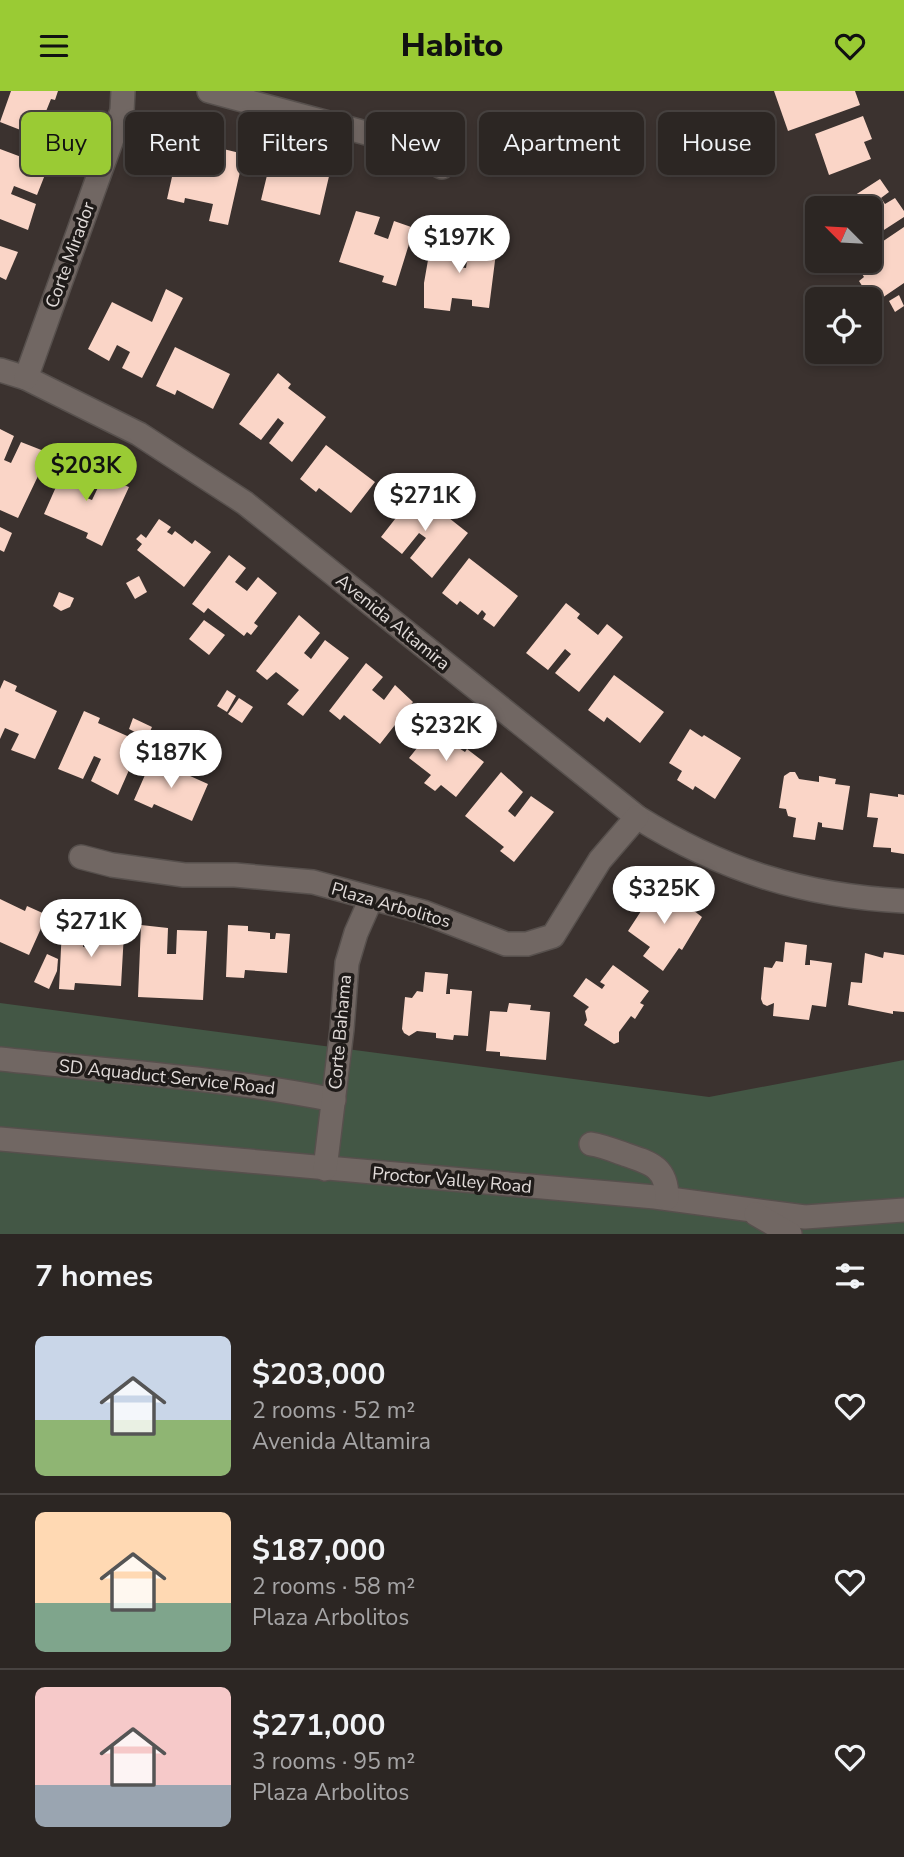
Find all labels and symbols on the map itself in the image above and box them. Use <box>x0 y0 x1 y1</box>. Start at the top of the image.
north arrow <box>805 196 882 273</box>
street label: Corte Mirador <box>40 198 100 311</box>
pin: $197K <box>410 215 508 275</box>
pin: $203K <box>37 443 135 503</box>
pin: $271K <box>376 473 474 533</box>
street label: Avenida Altamira <box>331 569 455 675</box>
pin: $232K <box>397 703 495 763</box>
pin: $187K <box>122 731 220 790</box>
pin: $325K <box>615 867 713 926</box>
street label: Plaza Arbolitos <box>329 876 453 934</box>
pin: $271K <box>42 899 140 959</box>
street label: Corte Bahama <box>323 974 357 1090</box>
street label: SD Aquaduct Service Road <box>58 1054 276 1100</box>
street label: Proctor Valley Road <box>371 1161 533 1199</box>

